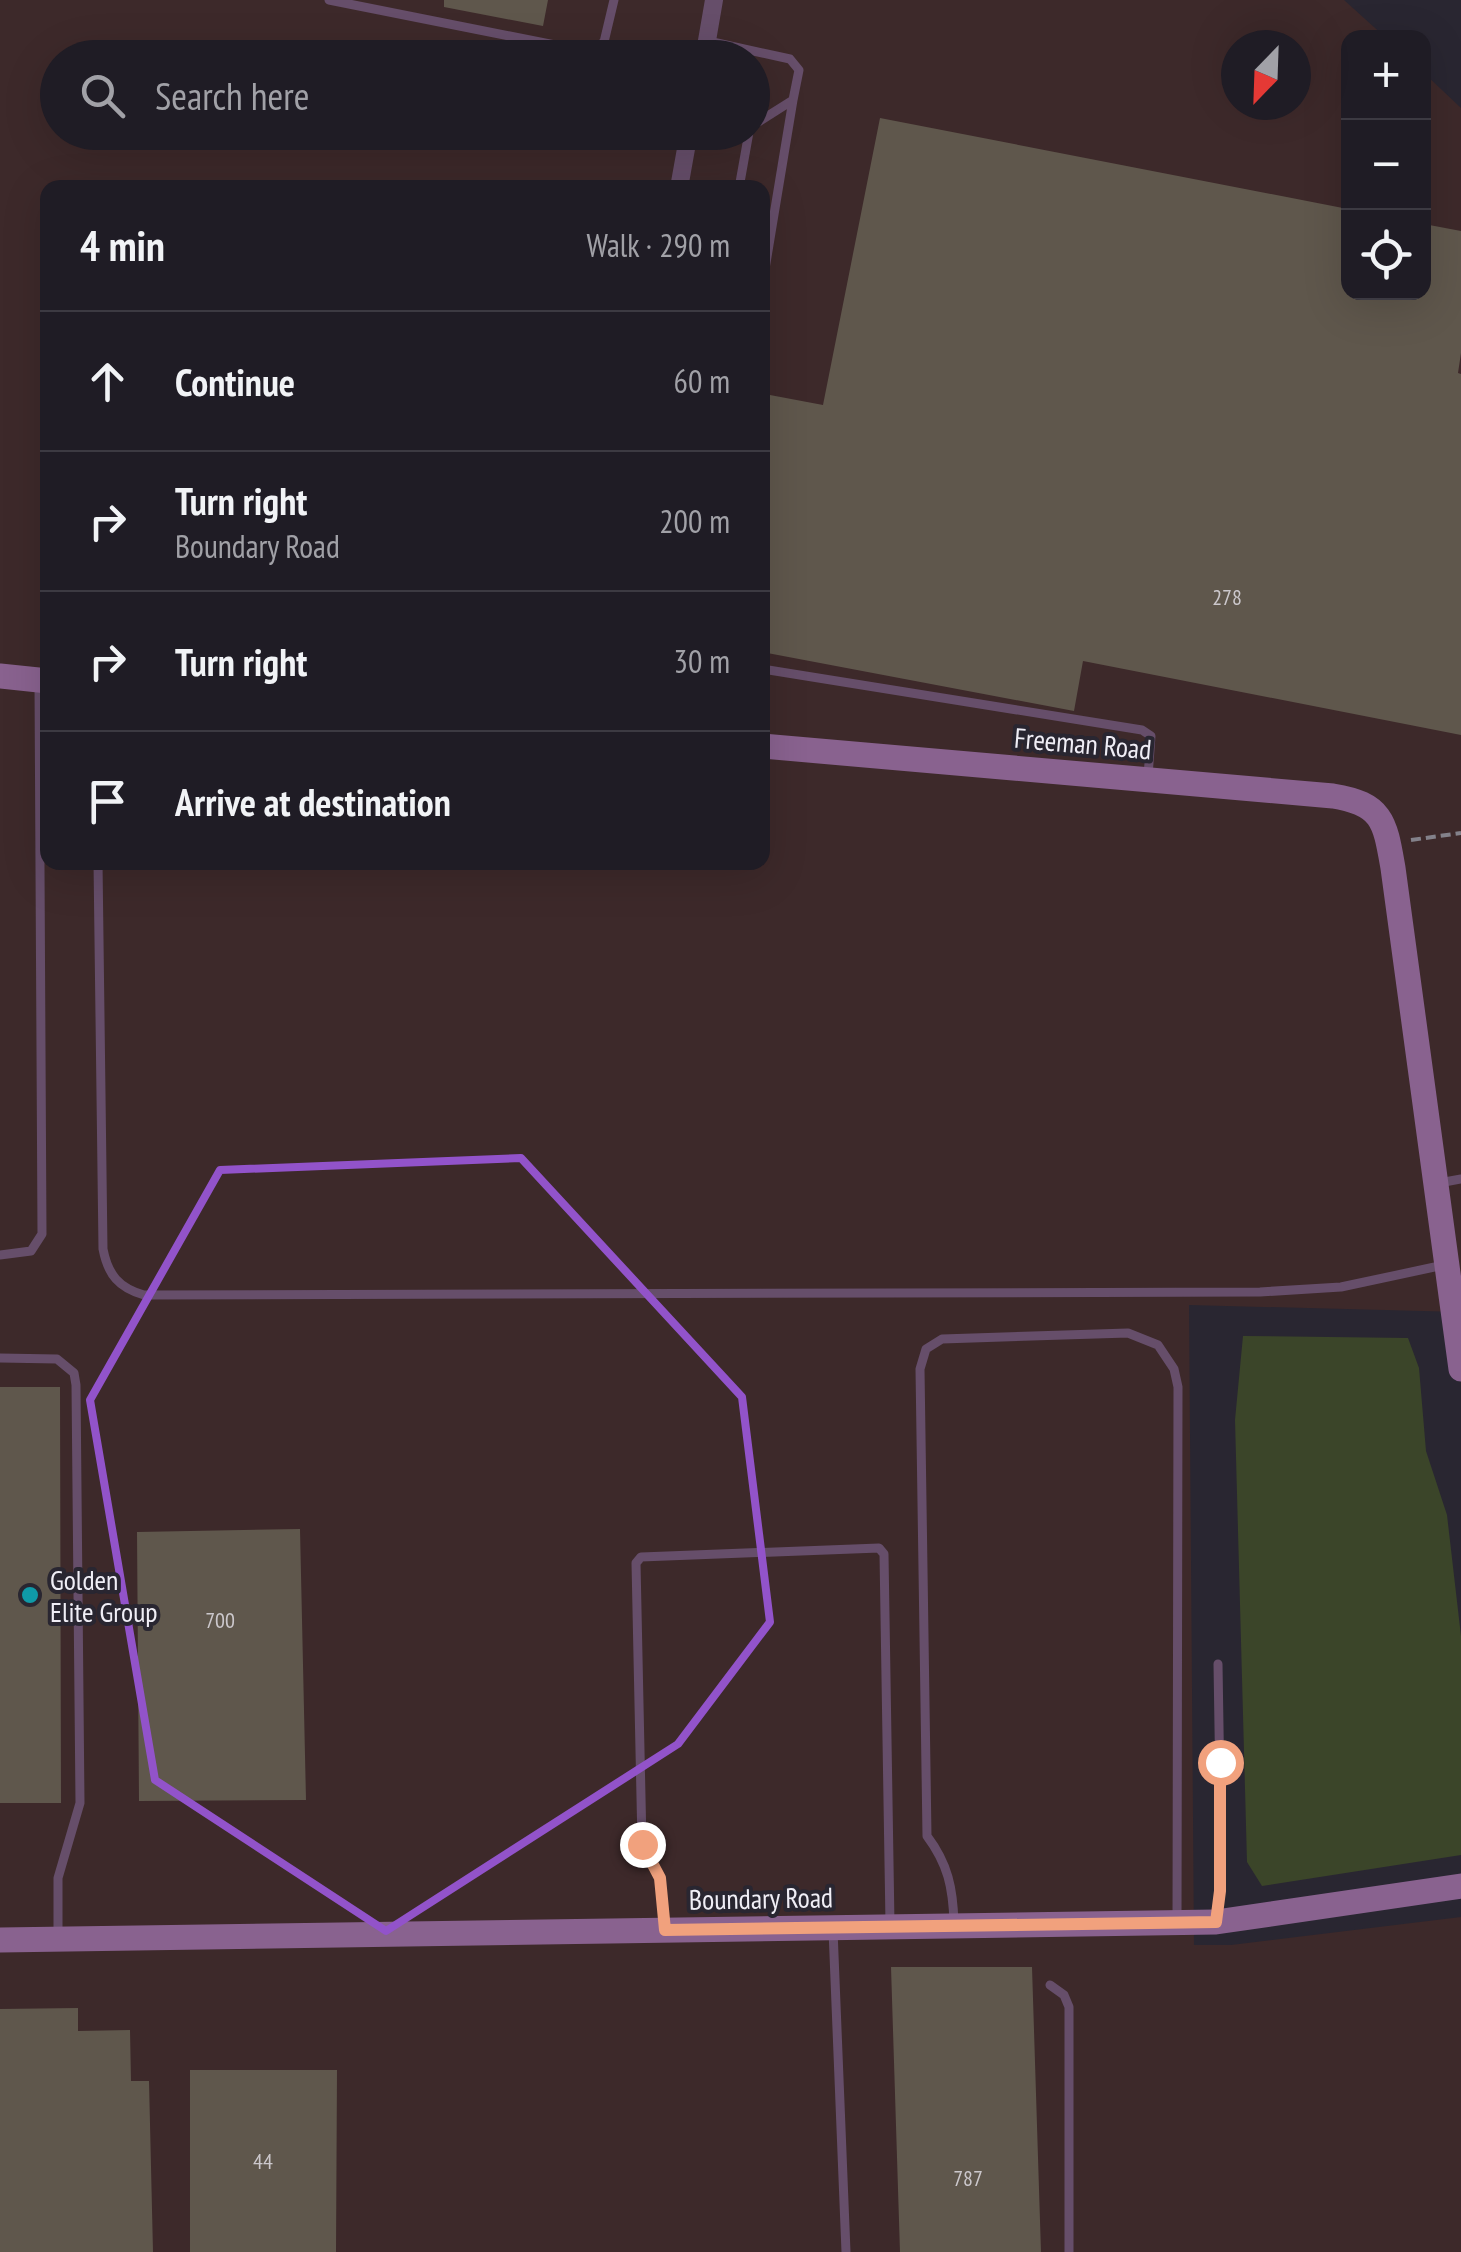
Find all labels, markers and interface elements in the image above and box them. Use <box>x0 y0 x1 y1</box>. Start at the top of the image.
north arrow <box>1221 30 1311 120</box>
map controls <box>1341 30 1431 300</box>
button: + <box>1341 30 1431 120</box>
search box <box>40 40 770 150</box>
icon: search <box>75 68 130 123</box>
text: Search here <box>155 71 309 120</box>
button: − <box>1341 120 1431 210</box>
button: locate <box>1341 210 1431 300</box>
text: 4 min <box>80 218 165 273</box>
text: Walk · 290 m <box>586 224 730 266</box>
icon: ahead <box>80 354 135 409</box>
text: Continue <box>175 357 295 406</box>
text: 60 m <box>674 360 730 402</box>
text: Turn right <box>175 476 307 525</box>
icon: right <box>80 494 135 549</box>
text: 200 m <box>659 500 730 542</box>
text: Boundary Road <box>175 525 340 567</box>
house number: 278 <box>1212 583 1242 611</box>
icon: right <box>80 634 135 689</box>
text: Turn right <box>175 637 307 686</box>
text: 30 m <box>674 640 730 682</box>
street label: Freeman Road <box>1013 719 1153 767</box>
icon: arrive <box>80 774 135 829</box>
text: Arrive at destination <box>175 777 451 826</box>
place label: Golden Elite Group <box>50 1561 157 1630</box>
marker: Golden Elite Group <box>19 1584 41 1606</box>
house number: 700 <box>205 1606 235 1634</box>
route start <box>1198 1740 1244 1786</box>
route end <box>620 1822 666 1868</box>
street label: Boundary Road <box>689 1878 833 1918</box>
house number: 44 <box>253 2147 273 2175</box>
house number: 787 <box>953 2164 983 2192</box>

